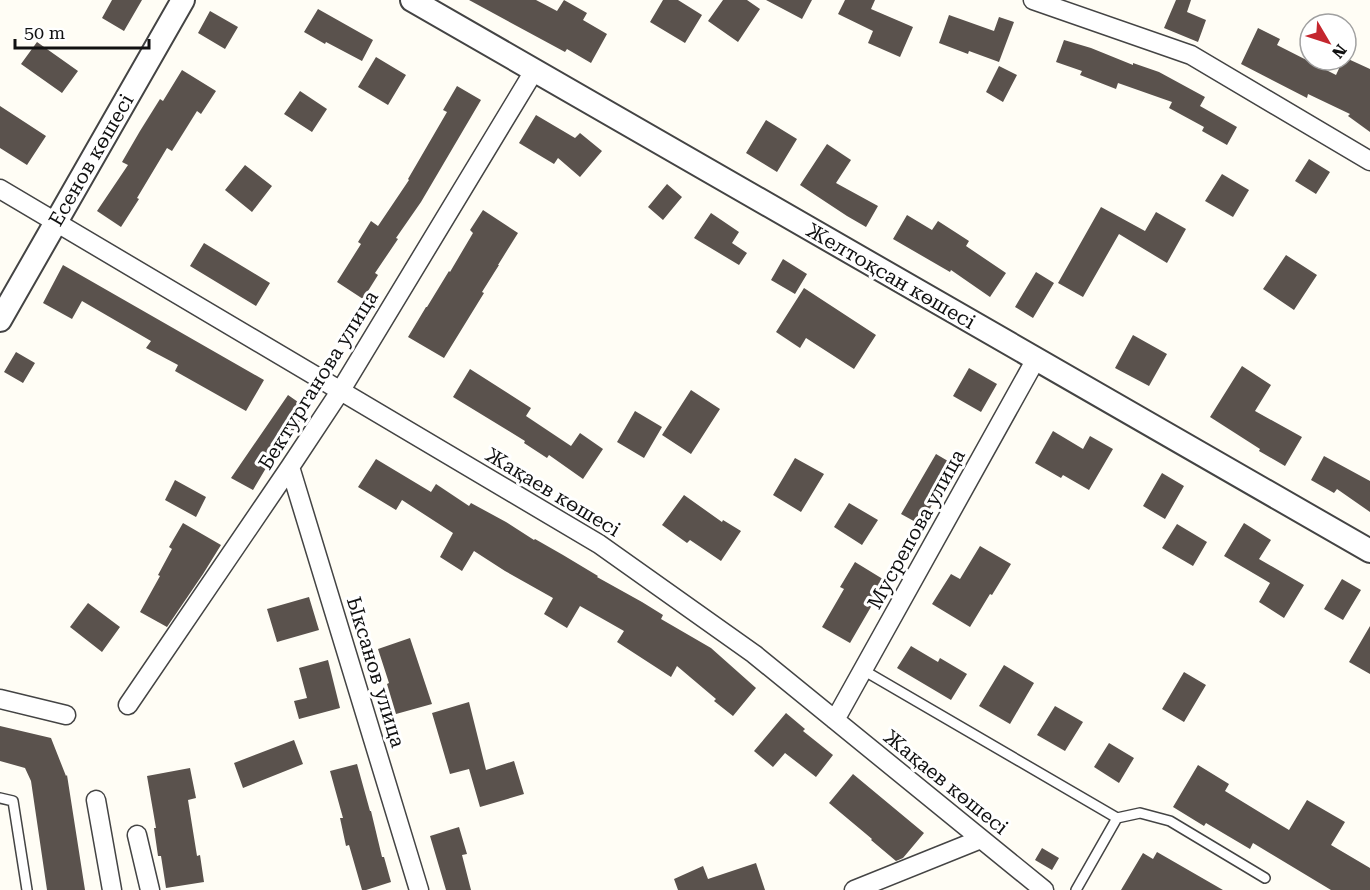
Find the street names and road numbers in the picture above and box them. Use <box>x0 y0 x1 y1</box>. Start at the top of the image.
street label: Есенов көшесі <box>44 90 138 230</box>
street label: Желтоқсан көшесі <box>802 218 980 334</box>
street label: Бектурганова улица <box>253 286 383 474</box>
street label: Жақаев көшесі <box>481 442 625 542</box>
street label: Мусрепова улица <box>862 445 970 613</box>
street label: Ыксанов улица <box>342 594 410 750</box>
street label: Жақаев көшесі <box>879 725 1013 839</box>

